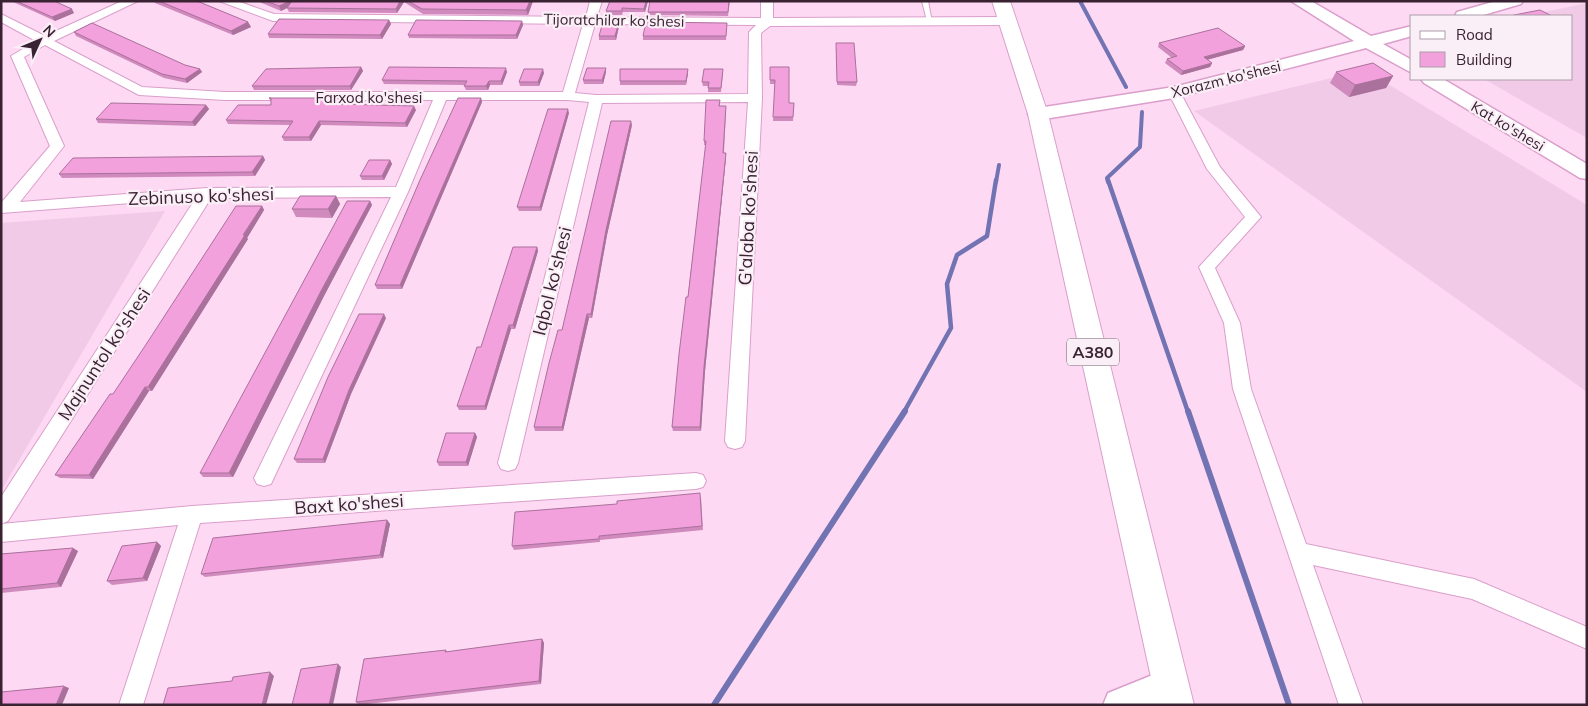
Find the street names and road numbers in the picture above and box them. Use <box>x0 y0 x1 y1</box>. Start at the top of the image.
street label: Tijoratchilar ko'shesi <box>543 9 685 31</box>
street label: Xorazm ko'shesi <box>1169 56 1283 102</box>
street label: Farxod ko'shesi <box>316 88 422 107</box>
street label: Kat ko'shesi <box>1468 97 1548 155</box>
street label: G'alaba ko'shesi <box>733 150 763 286</box>
street label: Zebinuso ko'shesi <box>128 182 274 210</box>
street label: Iqbol ko'shesi <box>527 224 577 338</box>
street label: Majnuntol ko'shesi <box>53 283 155 425</box>
road number: A380 <box>1067 338 1119 366</box>
street label: Baxt ko'shesi <box>294 489 404 519</box>

